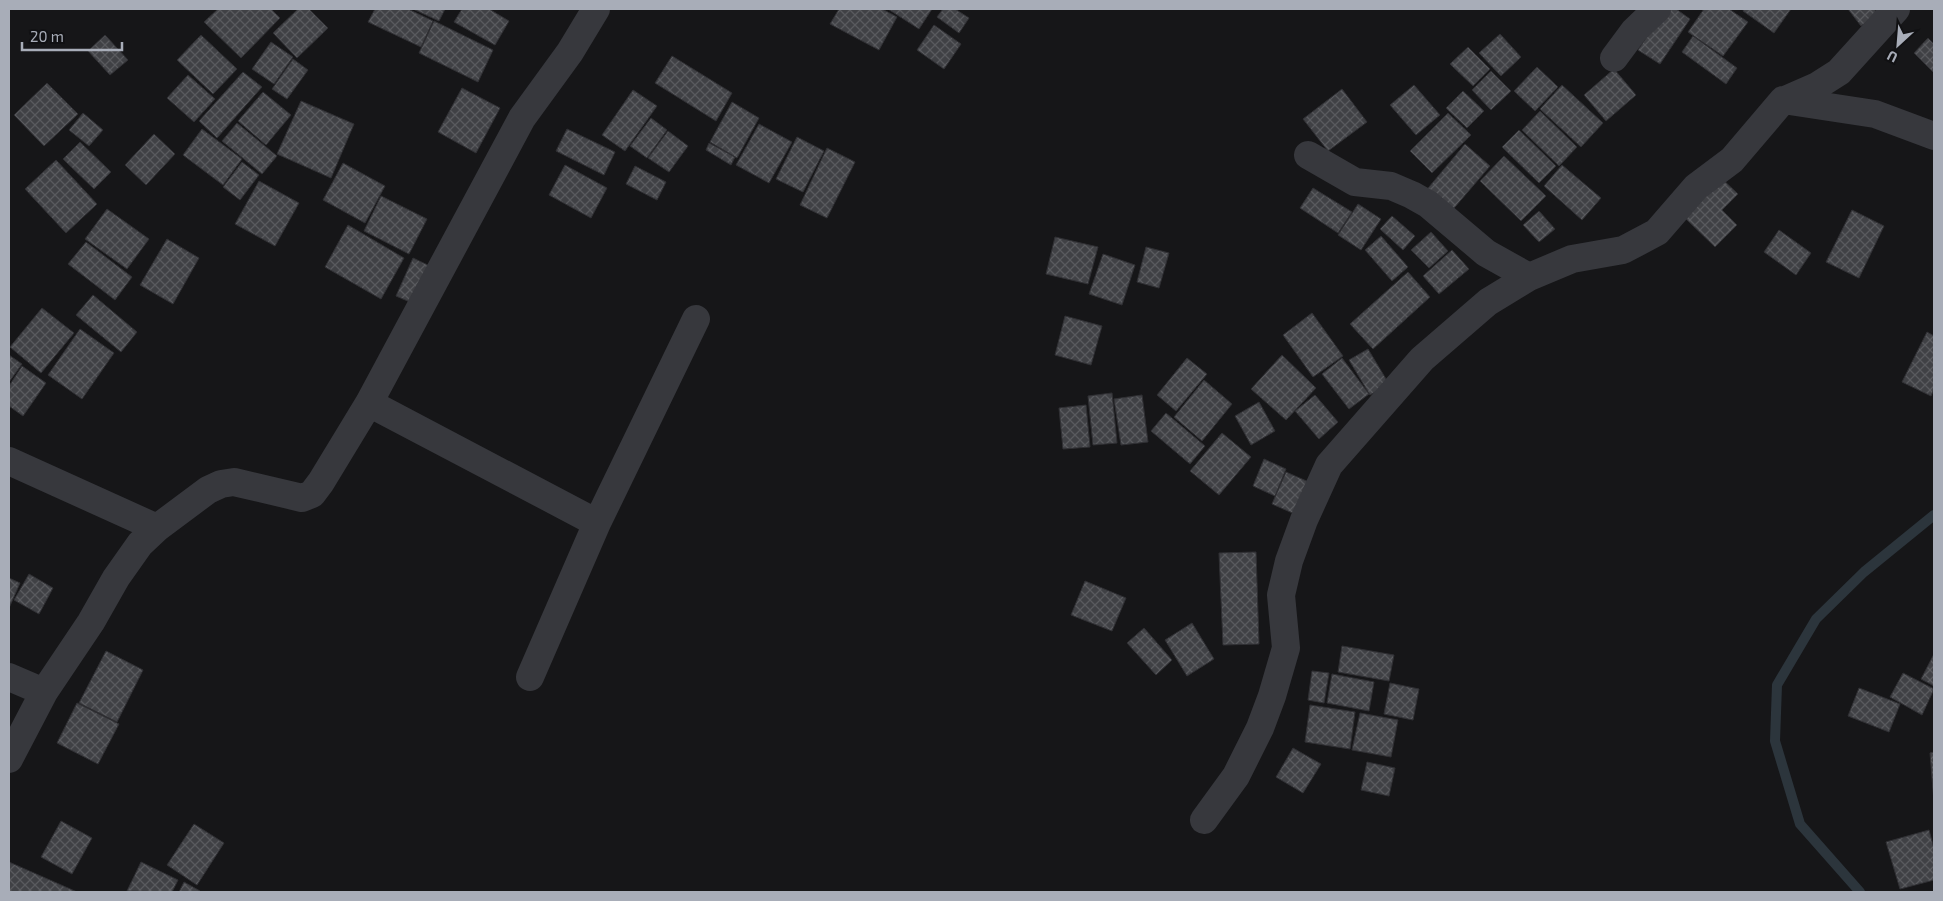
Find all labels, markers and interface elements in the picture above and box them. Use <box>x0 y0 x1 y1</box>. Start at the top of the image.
scale bar <box>22 20 122 52</box>
north arrow <box>1873 20 1923 70</box>
text: 20 m <box>30 27 64 45</box>
text: U <box>1884 47 1900 67</box>

